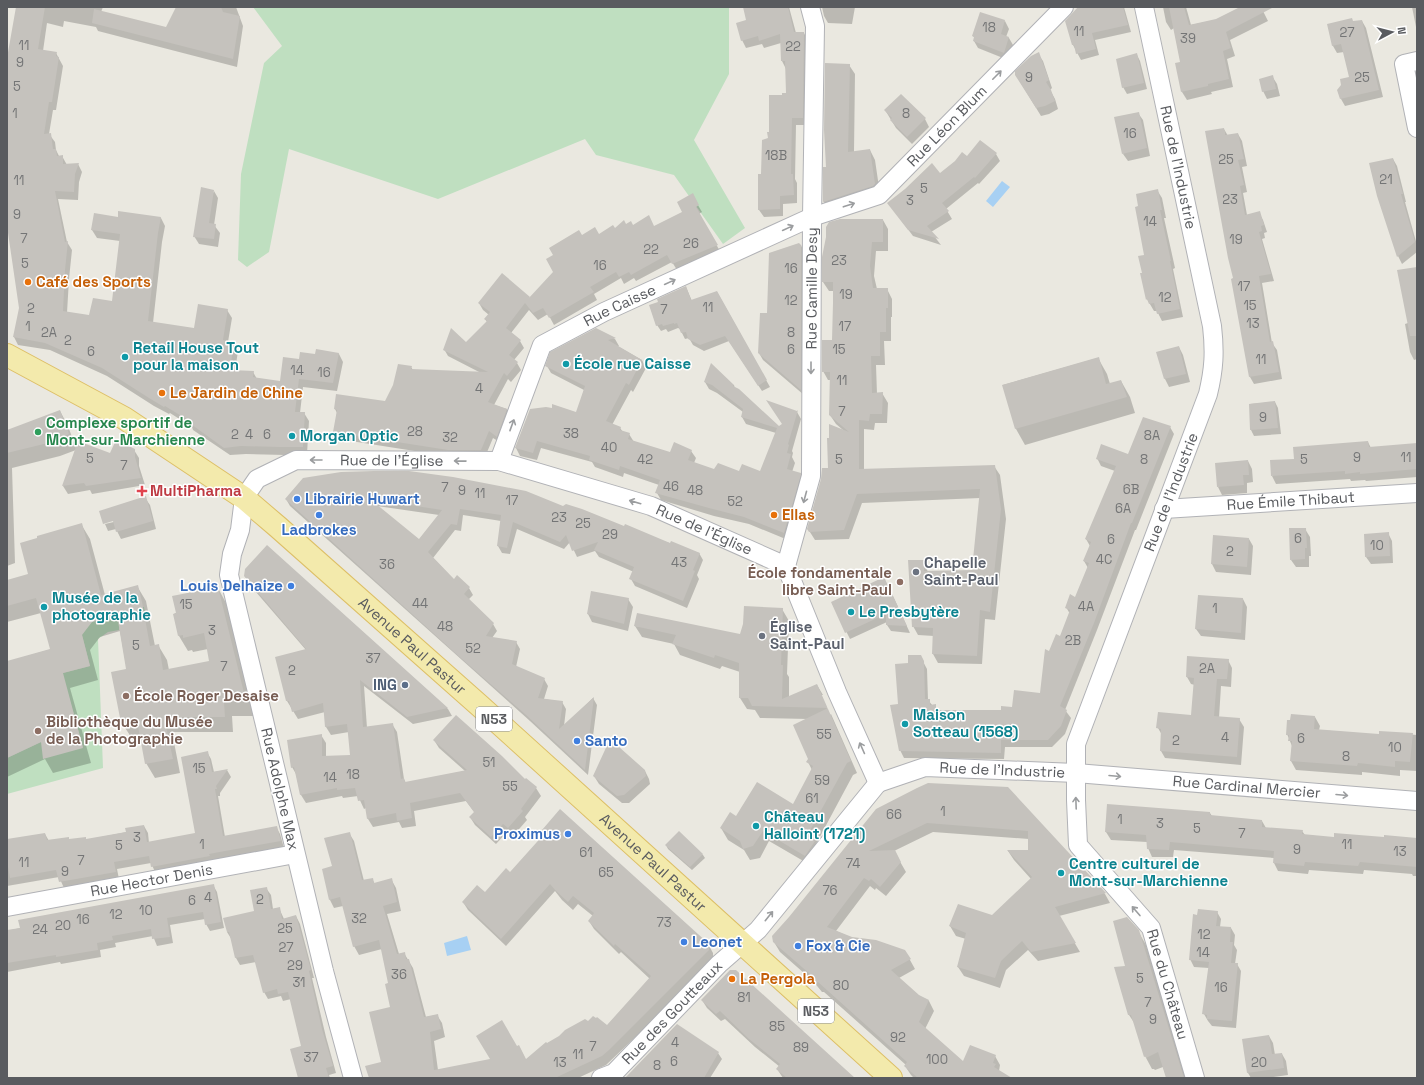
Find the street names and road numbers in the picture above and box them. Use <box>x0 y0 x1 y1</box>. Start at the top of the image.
street label: Rue Léon Blum <box>902 81 991 170</box>
street label: Rue de l'Industrie <box>1156 104 1201 231</box>
street label: Rue Camille Desy <box>801 227 821 350</box>
street label: Rue Caisse <box>580 280 659 330</box>
street label: Rue de l'Industrie <box>1139 430 1202 554</box>
street label: Rue de l'Église <box>340 450 444 470</box>
street label: Rue Émile Thibaut <box>1226 487 1355 514</box>
street label: Rue de l'Église <box>653 499 756 559</box>
street label: Avenue Paul Pastur <box>355 593 471 699</box>
road number: N53 <box>476 707 512 731</box>
street label: Rue Adolphe Max <box>257 726 304 852</box>
street label: Rue de l'Industrie <box>939 758 1066 782</box>
street label: Rue Cardinal Mercier <box>1172 771 1322 802</box>
street label: Avenue Paul Pastur <box>596 809 711 916</box>
street label: Rue Hector Denis <box>89 859 214 900</box>
street label: Rue du Château <box>1143 927 1193 1042</box>
street label: Rue des Goutteaux <box>618 956 726 1068</box>
road number: N53 <box>798 999 834 1023</box>

